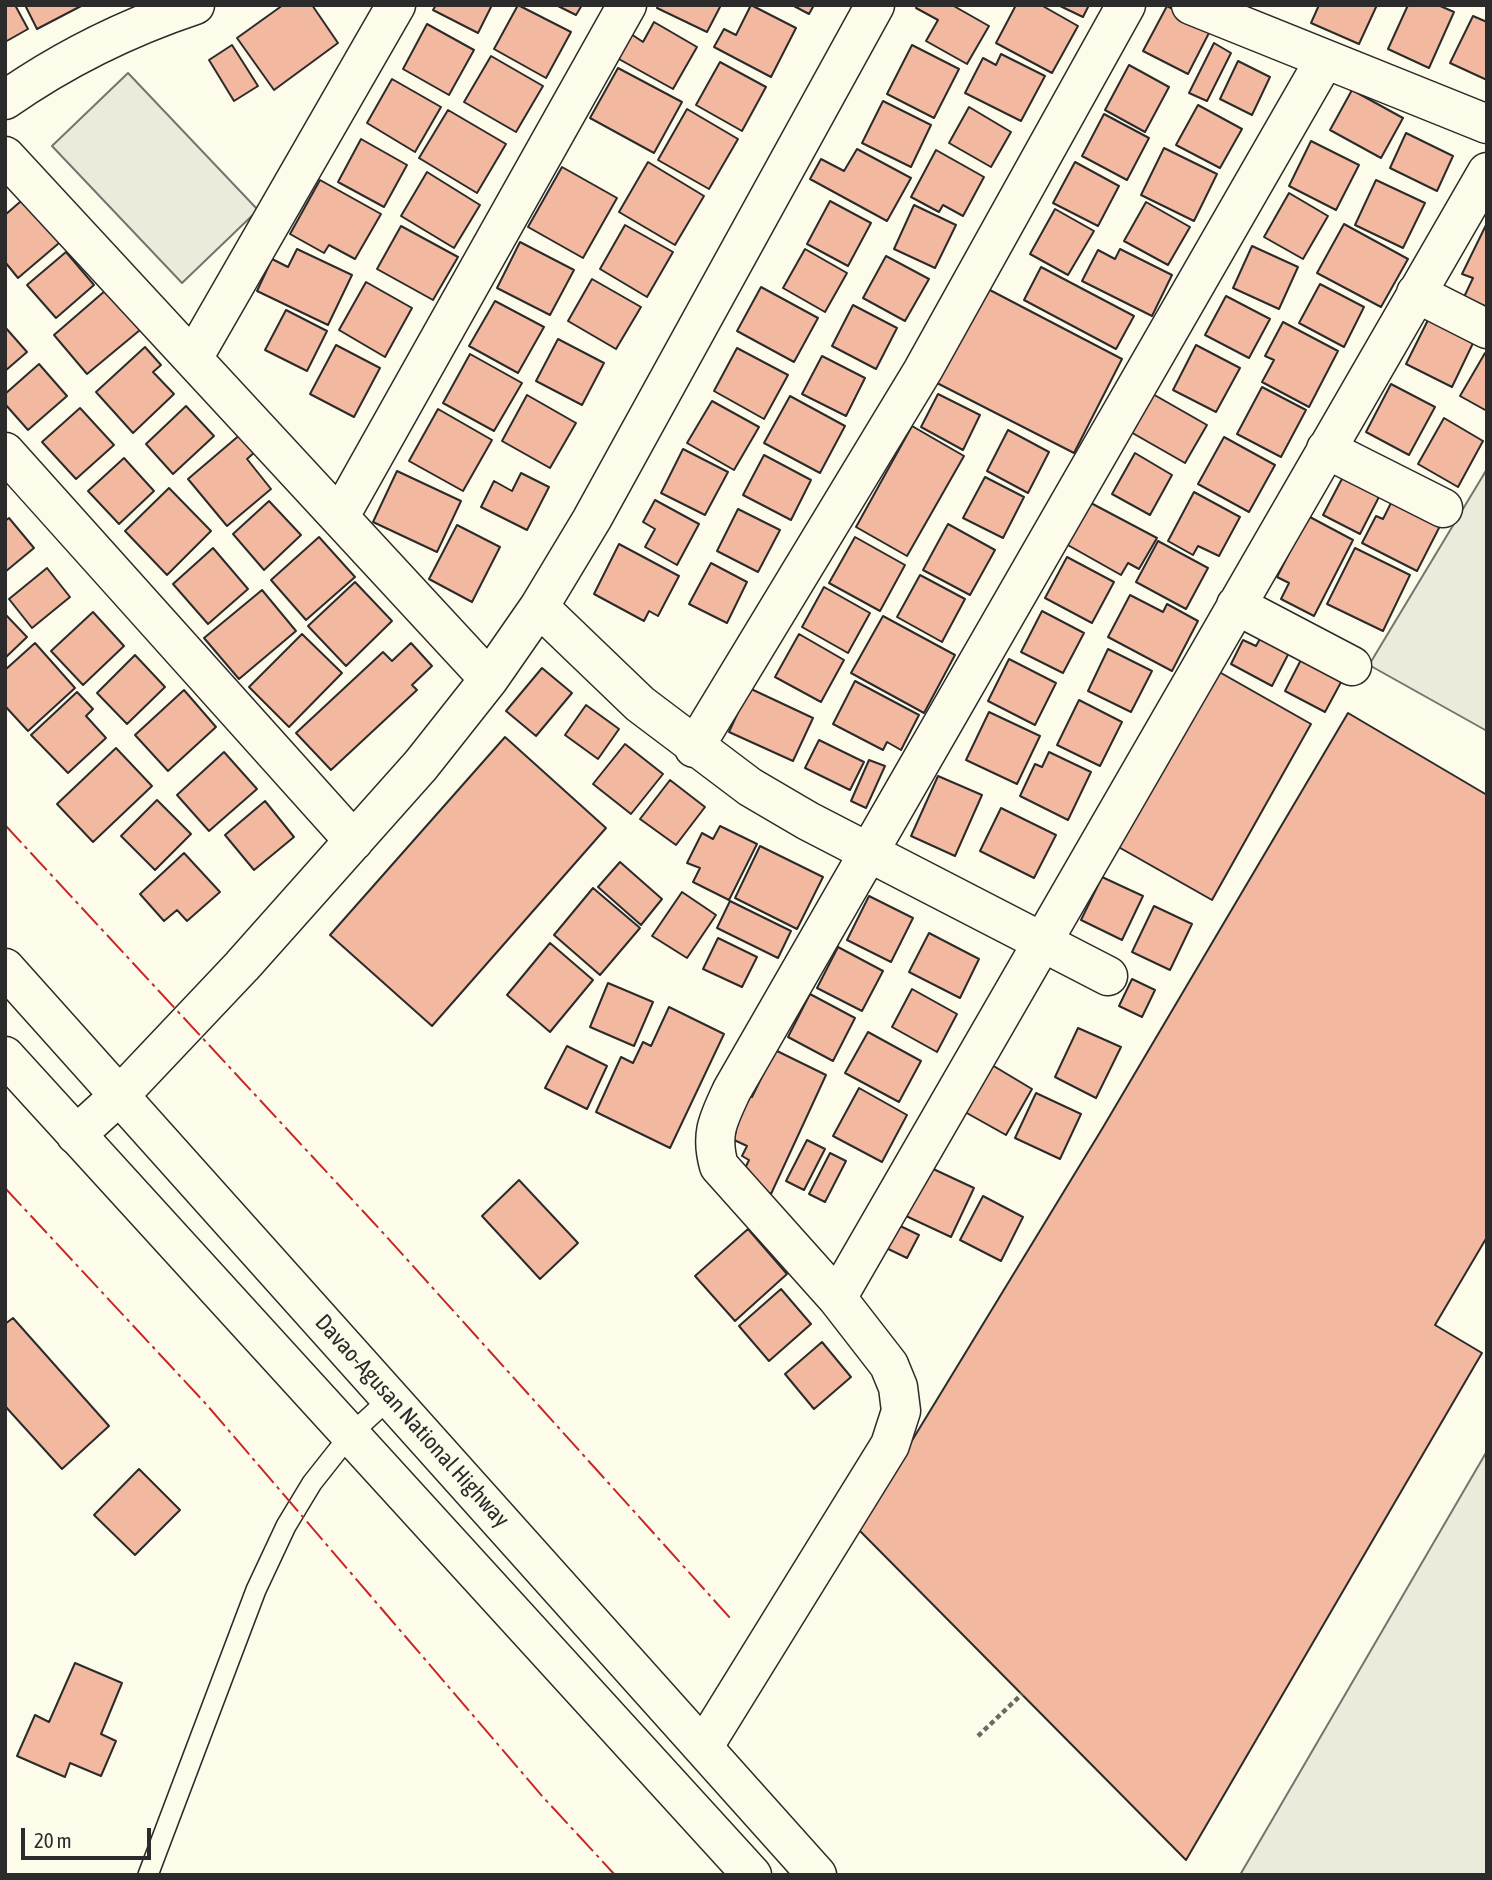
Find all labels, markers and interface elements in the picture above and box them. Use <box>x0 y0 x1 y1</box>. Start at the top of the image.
street label: Davao-Agusan National Highway <box>309 1309 515 1533</box>
scale bar <box>24 1814 154 1858</box>
text: 20 m <box>34 1828 72 1852</box>

